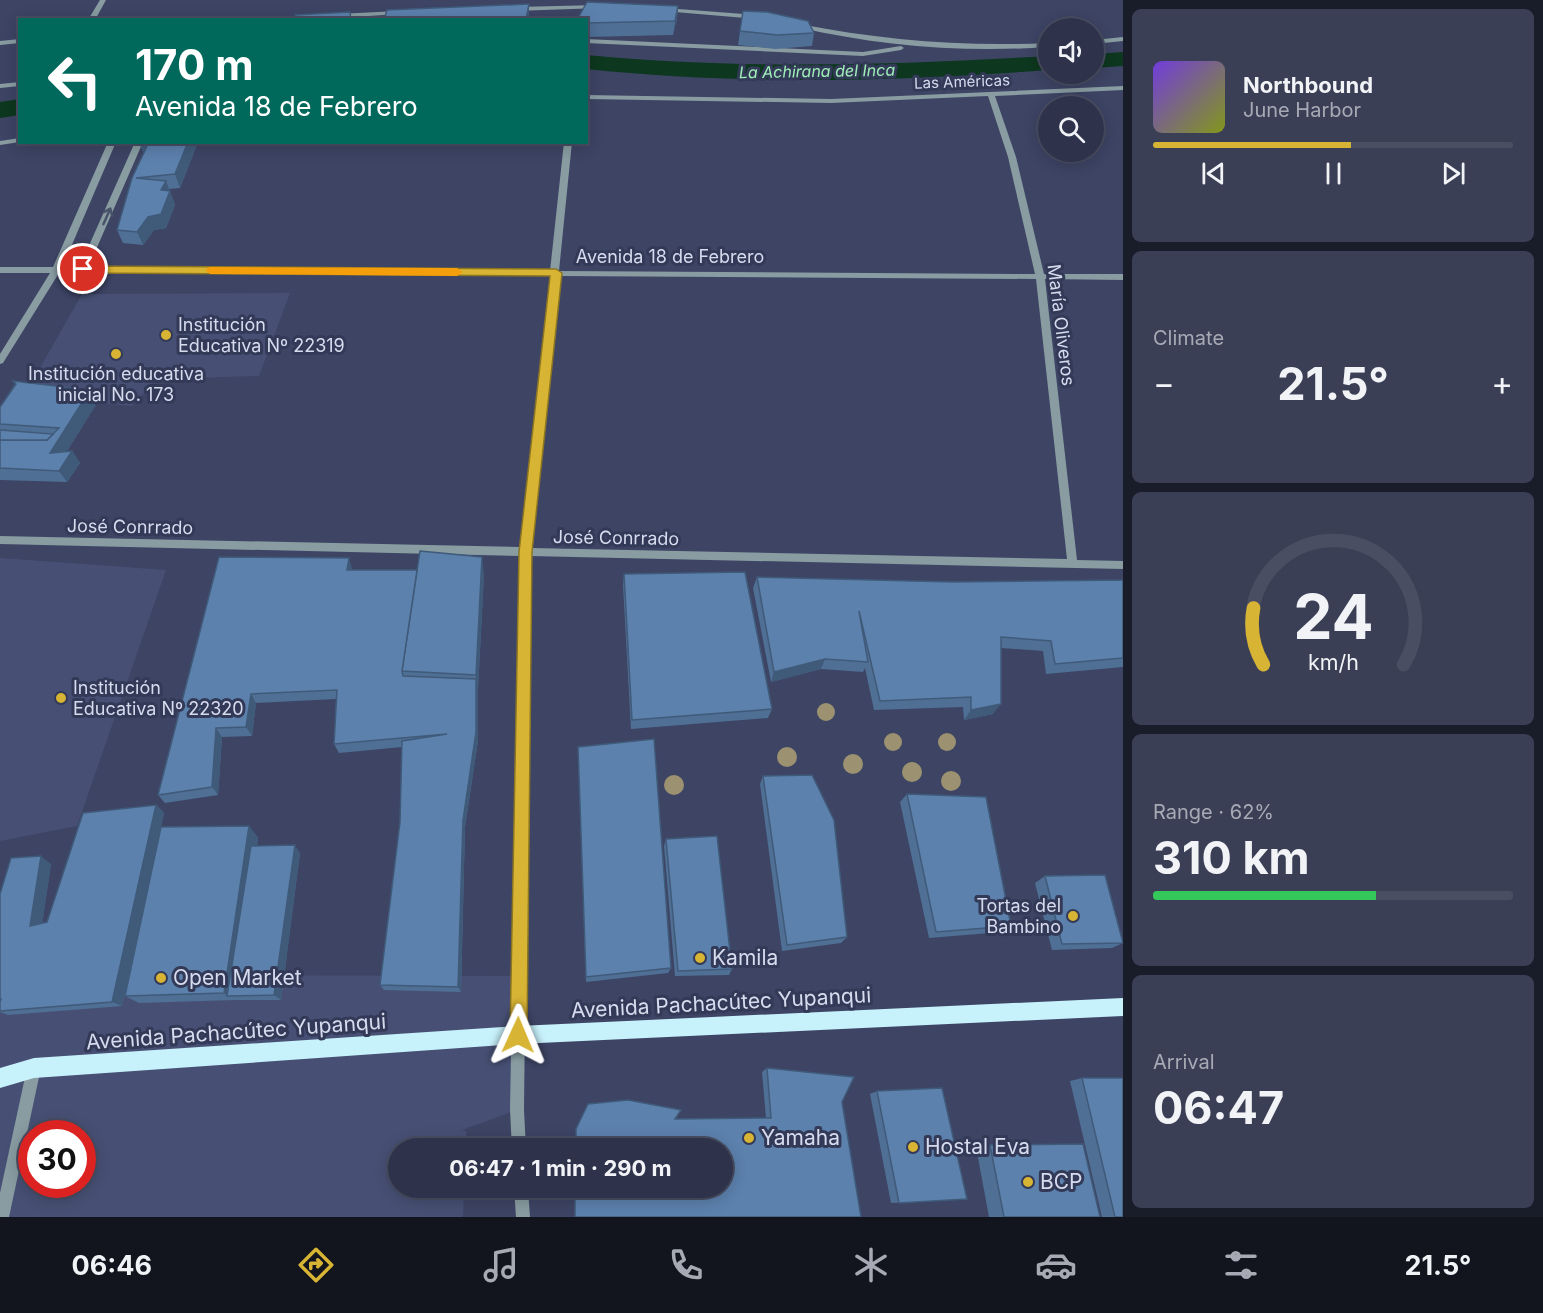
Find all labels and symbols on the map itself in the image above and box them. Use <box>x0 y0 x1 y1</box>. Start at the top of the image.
water label: La Achirana del Inca <box>739 60 896 82</box>
street label: Las Américas <box>914 70 1010 93</box>
one-way arrow <box>102 207 113 226</box>
pin <box>57 243 108 294</box>
street label: Avenida 18 de Febrero <box>576 246 764 267</box>
street label: María Oliveros <box>1044 263 1079 387</box>
place label: Institución Educativa Nº 22319 <box>178 314 345 356</box>
marker: Institución Educativa Nº 22319 <box>159 328 173 342</box>
marker: Institución educativa inicial No. 173 <box>109 347 123 361</box>
place label: Institución educativa inicial No. 173 <box>28 363 204 405</box>
street label: José Conrrado <box>67 515 193 538</box>
street label: José Conrrado <box>553 526 679 549</box>
place label: Institución Educativa Nº 22320 <box>73 677 244 719</box>
marker: Institución Educativa Nº 22320 <box>54 691 68 705</box>
place label: Tortas del Bambino <box>976 895 1061 937</box>
marker: Tortas del Bambino <box>1066 909 1080 923</box>
place label: Kamila <box>712 945 778 970</box>
marker: Kamila <box>693 951 707 965</box>
place label: Open Market <box>173 965 302 990</box>
marker: Open Market <box>154 971 168 985</box>
street label: Avenida Pachacútec Yupanqui <box>570 982 872 1023</box>
position arrow <box>486 1003 550 1067</box>
street label: Avenida Pachacútec Yupanqui <box>85 1009 387 1054</box>
speed limit sign: 30 <box>18 1120 96 1198</box>
place label: Yamaha <box>761 1125 840 1150</box>
marker: Yamaha <box>742 1131 756 1145</box>
place label: Hostal Eva <box>925 1134 1030 1159</box>
marker: Hostal Eva <box>906 1140 920 1154</box>
place label: BCP <box>1040 1169 1083 1194</box>
marker: BCP <box>1021 1175 1035 1189</box>

